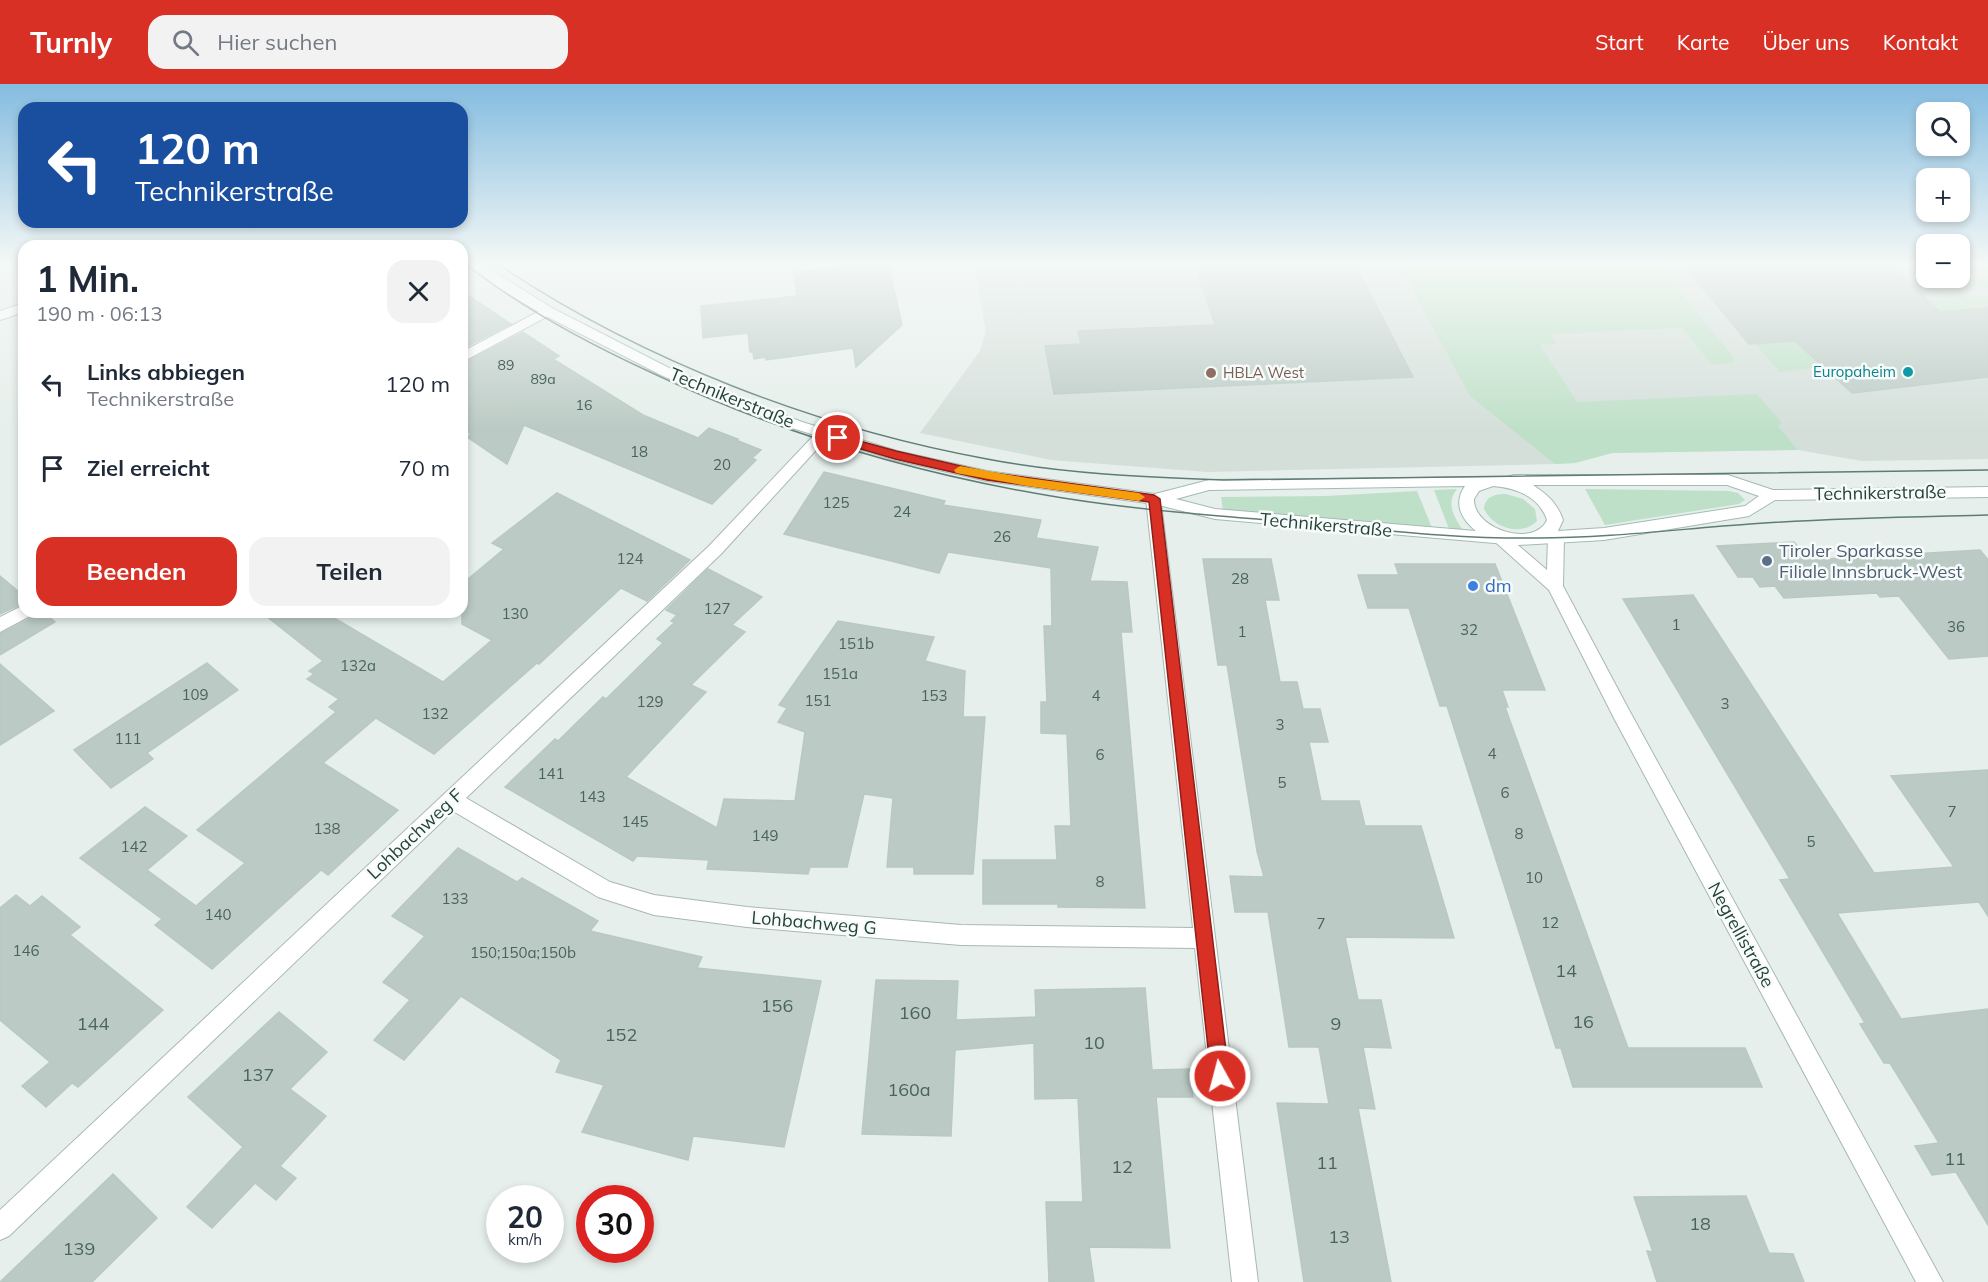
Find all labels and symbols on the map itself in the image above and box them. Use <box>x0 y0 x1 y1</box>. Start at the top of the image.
house number: 89 <box>498 356 514 374</box>
street label: Technikerstraße <box>666 362 798 433</box>
place label: Europaheim <box>1813 362 1896 381</box>
place label: HBLA West <box>1223 363 1304 382</box>
marker: Europaheim <box>1901 365 1915 379</box>
marker: HBLA West <box>1204 366 1218 380</box>
house number: 89a <box>530 370 556 388</box>
house number: 16 <box>576 396 592 414</box>
pin <box>812 412 863 463</box>
house number: 18 <box>630 442 648 461</box>
house number: 20 <box>713 455 731 474</box>
street label: Technikerstraße <box>1814 480 1946 505</box>
house number: 125 <box>822 493 850 512</box>
house number: 24 <box>893 502 911 521</box>
street label: Technikerstraße <box>1259 507 1393 542</box>
house number: 26 <box>993 527 1011 546</box>
place label: Tiroler Sparkasse Filiale Innsbruck-West <box>1779 539 1962 583</box>
house number: 124 <box>616 549 644 568</box>
marker: Tiroler Sparkasse Filiale Innsbruck-West <box>1760 554 1774 568</box>
house number: 28 <box>1231 569 1249 588</box>
place label: dm <box>1485 574 1512 597</box>
marker: dm <box>1466 579 1480 593</box>
house number: 127 <box>703 599 731 618</box>
house number: 130 <box>501 604 529 623</box>
house number: 1 <box>1671 615 1681 634</box>
house number: 36 <box>1947 617 1965 636</box>
house number: 32 <box>1460 620 1478 639</box>
house number: 1 <box>1237 622 1247 641</box>
house number: 151b <box>838 634 874 653</box>
house number: 132a <box>340 656 376 675</box>
house number: 151a <box>822 664 858 683</box>
house number: 109 <box>181 685 209 704</box>
house number: 153 <box>920 686 948 705</box>
house number: 4 <box>1091 686 1101 705</box>
house number: 151 <box>804 691 832 710</box>
house number: 129 <box>636 692 664 711</box>
house number: 3 <box>1720 694 1730 713</box>
house number: 132 <box>421 704 449 723</box>
house number: 3 <box>1275 715 1285 734</box>
house number: 111 <box>114 729 142 748</box>
house number: 4 <box>1487 744 1497 763</box>
house number: 6 <box>1095 745 1105 764</box>
house number: 141 <box>537 764 565 783</box>
house number: 5 <box>1277 773 1287 792</box>
street label: Lohbachweg F <box>362 783 467 884</box>
house number: 6 <box>1500 783 1510 802</box>
house number: 143 <box>578 787 606 806</box>
house number: 7 <box>1947 802 1957 821</box>
house number: 145 <box>621 812 649 831</box>
house number: 138 <box>313 819 341 838</box>
house number: 8 <box>1514 824 1524 843</box>
house number: 149 <box>751 826 779 845</box>
house number: 5 <box>1806 832 1816 851</box>
house number: 142 <box>120 837 148 856</box>
house number: 10 <box>1525 868 1543 887</box>
house number: 8 <box>1095 872 1105 891</box>
street label: Negrellistraße <box>1703 878 1780 991</box>
house number: 133 <box>441 889 469 908</box>
house number: 140 <box>204 905 232 924</box>
street label: Lohbachweg G <box>751 906 878 939</box>
house number: 12 <box>1541 913 1559 932</box>
house number: 7 <box>1316 914 1326 933</box>
house number: 146 <box>12 941 40 960</box>
house number: 150;150a;150b <box>470 943 576 962</box>
house number: 14 <box>1555 959 1577 982</box>
house number: 156 <box>761 994 793 1017</box>
house number: 160 <box>899 1001 931 1024</box>
house number: 16 <box>1572 1010 1594 1033</box>
house number: 144 <box>77 1012 109 1035</box>
house number: 9 <box>1331 1012 1341 1035</box>
house number: 152 <box>605 1023 637 1046</box>
house number: 10 <box>1083 1031 1105 1054</box>
position arrow <box>1188 1044 1252 1108</box>
house number: 137 <box>242 1063 274 1086</box>
house number: 160a <box>887 1078 931 1101</box>
house number: 11 <box>1944 1147 1966 1170</box>
house number: 11 <box>1316 1151 1338 1174</box>
house number: 12 <box>1111 1155 1133 1178</box>
speed limit sign: 30 <box>576 1185 654 1263</box>
house number: 18 <box>1689 1212 1711 1235</box>
house number: 13 <box>1328 1225 1350 1248</box>
house number: 139 <box>63 1237 95 1260</box>

